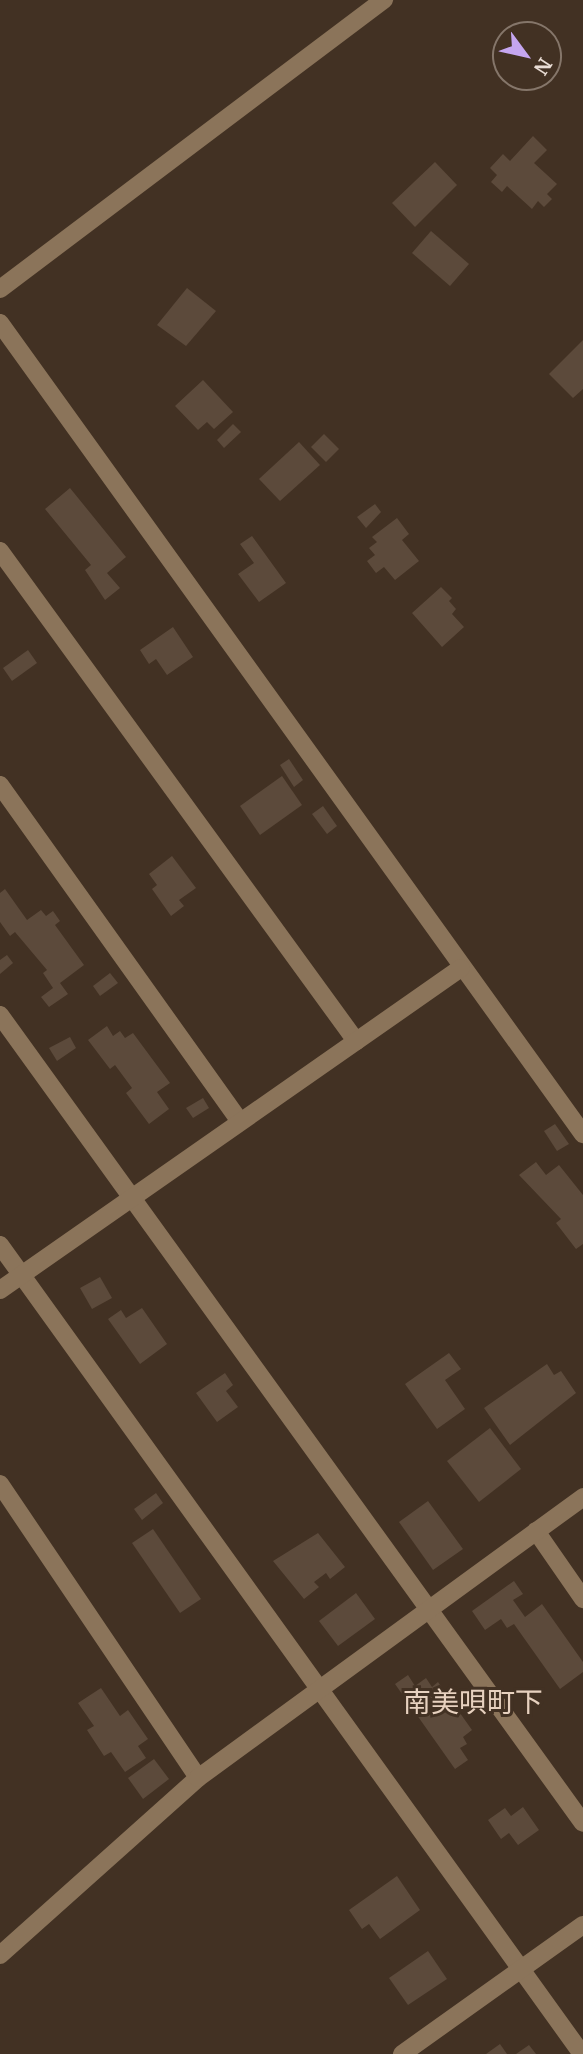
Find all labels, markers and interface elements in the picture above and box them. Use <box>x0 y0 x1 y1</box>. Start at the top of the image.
north arrow <box>492 21 562 91</box>
text: N <box>529 54 557 79</box>
district label: 南美唄町下 <box>403 1685 543 1719</box>

